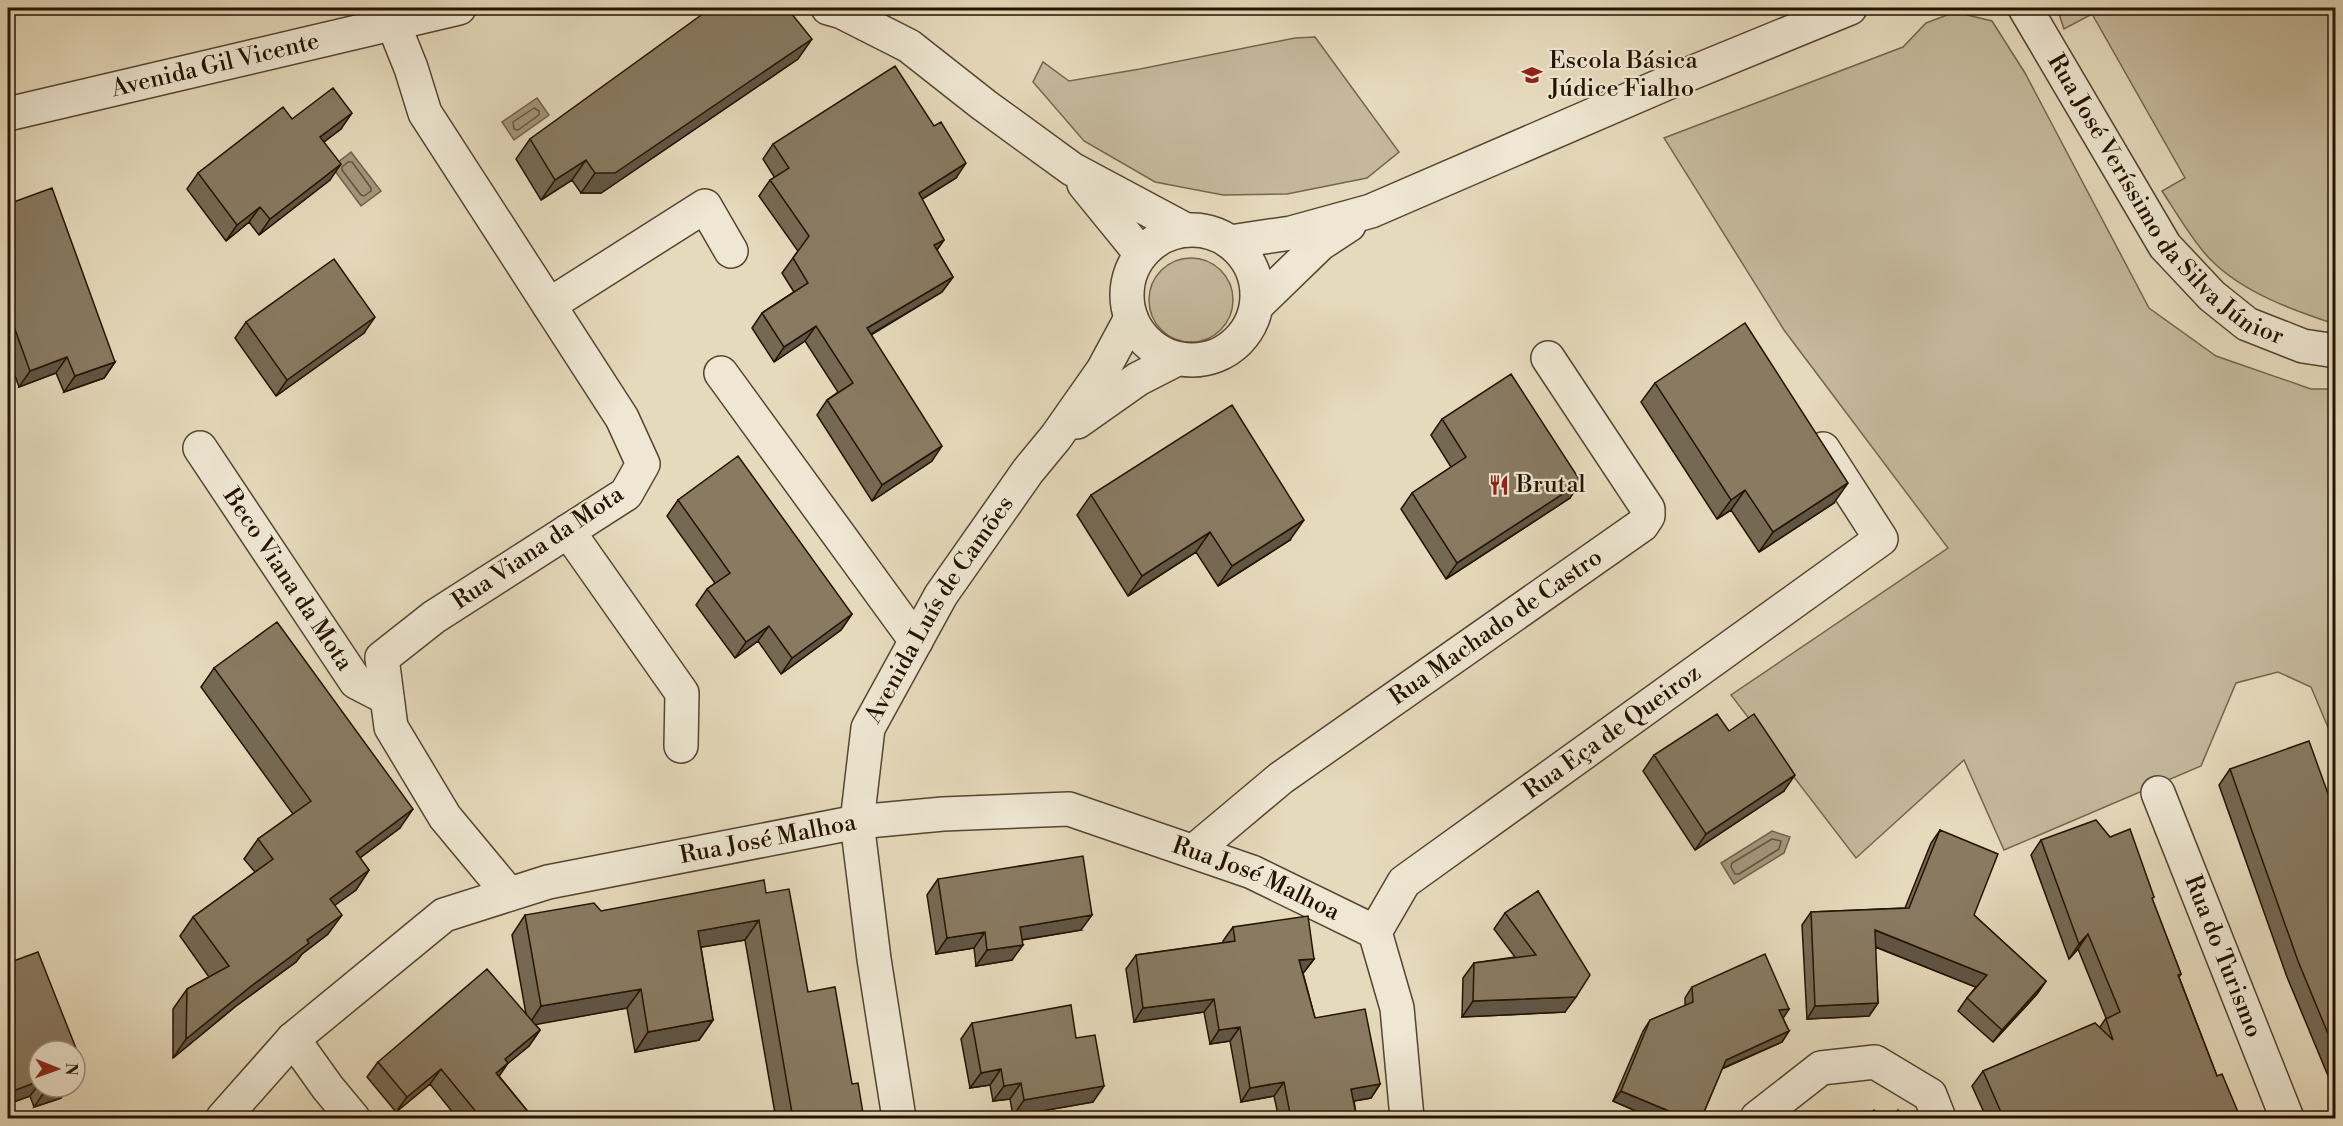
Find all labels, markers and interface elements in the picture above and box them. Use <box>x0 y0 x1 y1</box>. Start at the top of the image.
street label: Avenida Gil Vicente <box>108 26 322 104</box>
place label: Escola Básica Júdice Fialho <box>1548 46 1698 104</box>
street label: Rua José Veríssimo da Silva Júnior <box>2040 49 2288 352</box>
school or university icon: Escola Básica Júdice Fialho <box>1520 63 1544 87</box>
place label: Brutal <box>1515 470 1586 500</box>
restaurant icon: Brutal <box>1487 473 1511 497</box>
street label: Rua Viana da Mota <box>446 479 630 617</box>
street label: Beco Viana da Mota <box>215 482 360 677</box>
street label: Avenida Luís de Camões <box>858 490 1021 729</box>
street label: Rua Machado de Castro <box>1384 542 1608 712</box>
street label: Rua Eça de Queiroz <box>1518 658 1707 806</box>
street label: Rua José Malhoa <box>677 807 859 871</box>
street label: Rua José Malhoa <box>1168 831 1345 928</box>
street label: Rua do Turismo <box>2177 871 2269 1042</box>
north arrow <box>27 1039 87 1099</box>
text: N <box>61 1063 81 1076</box>

